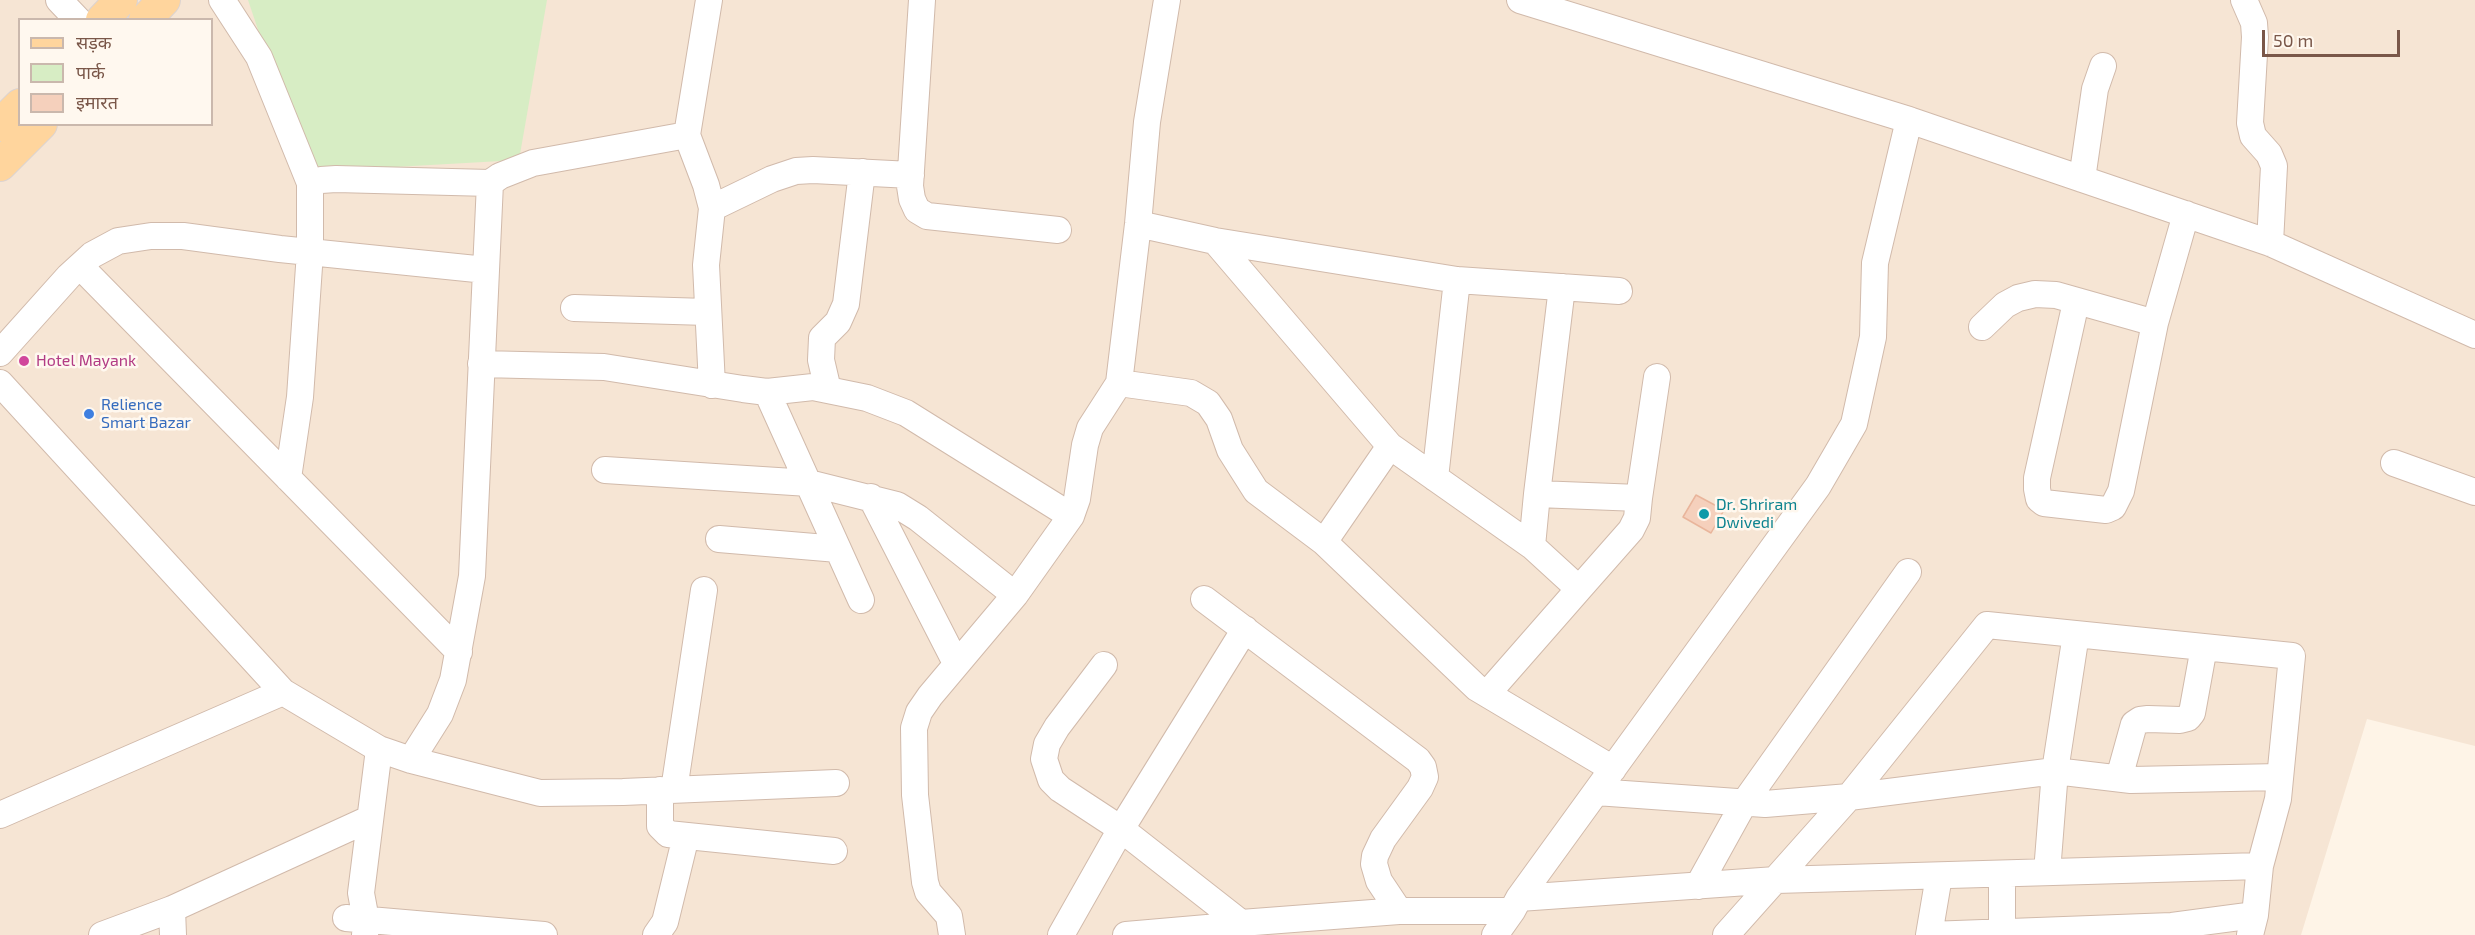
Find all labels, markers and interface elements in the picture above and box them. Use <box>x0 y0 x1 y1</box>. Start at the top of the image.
legend <box>18 18 213 126</box>
scale bar <box>2265 18 2403 56</box>
text: 50 m <box>2273 29 2313 51</box>
text: सड़क <box>76 31 112 53</box>
text: पार्क <box>76 61 105 83</box>
text: इमारत <box>76 91 118 113</box>
place label: Hotel Mayank <box>36 351 136 371</box>
marker: Hotel Mayank <box>17 354 31 368</box>
place label: Relience Smart Bazar <box>101 395 191 433</box>
marker: Relience Smart Bazar <box>82 407 96 421</box>
place label: Dr. Shriram Dwivedi <box>1716 495 1797 533</box>
marker: Dr. Shriram Dwivedi <box>1697 507 1711 521</box>

